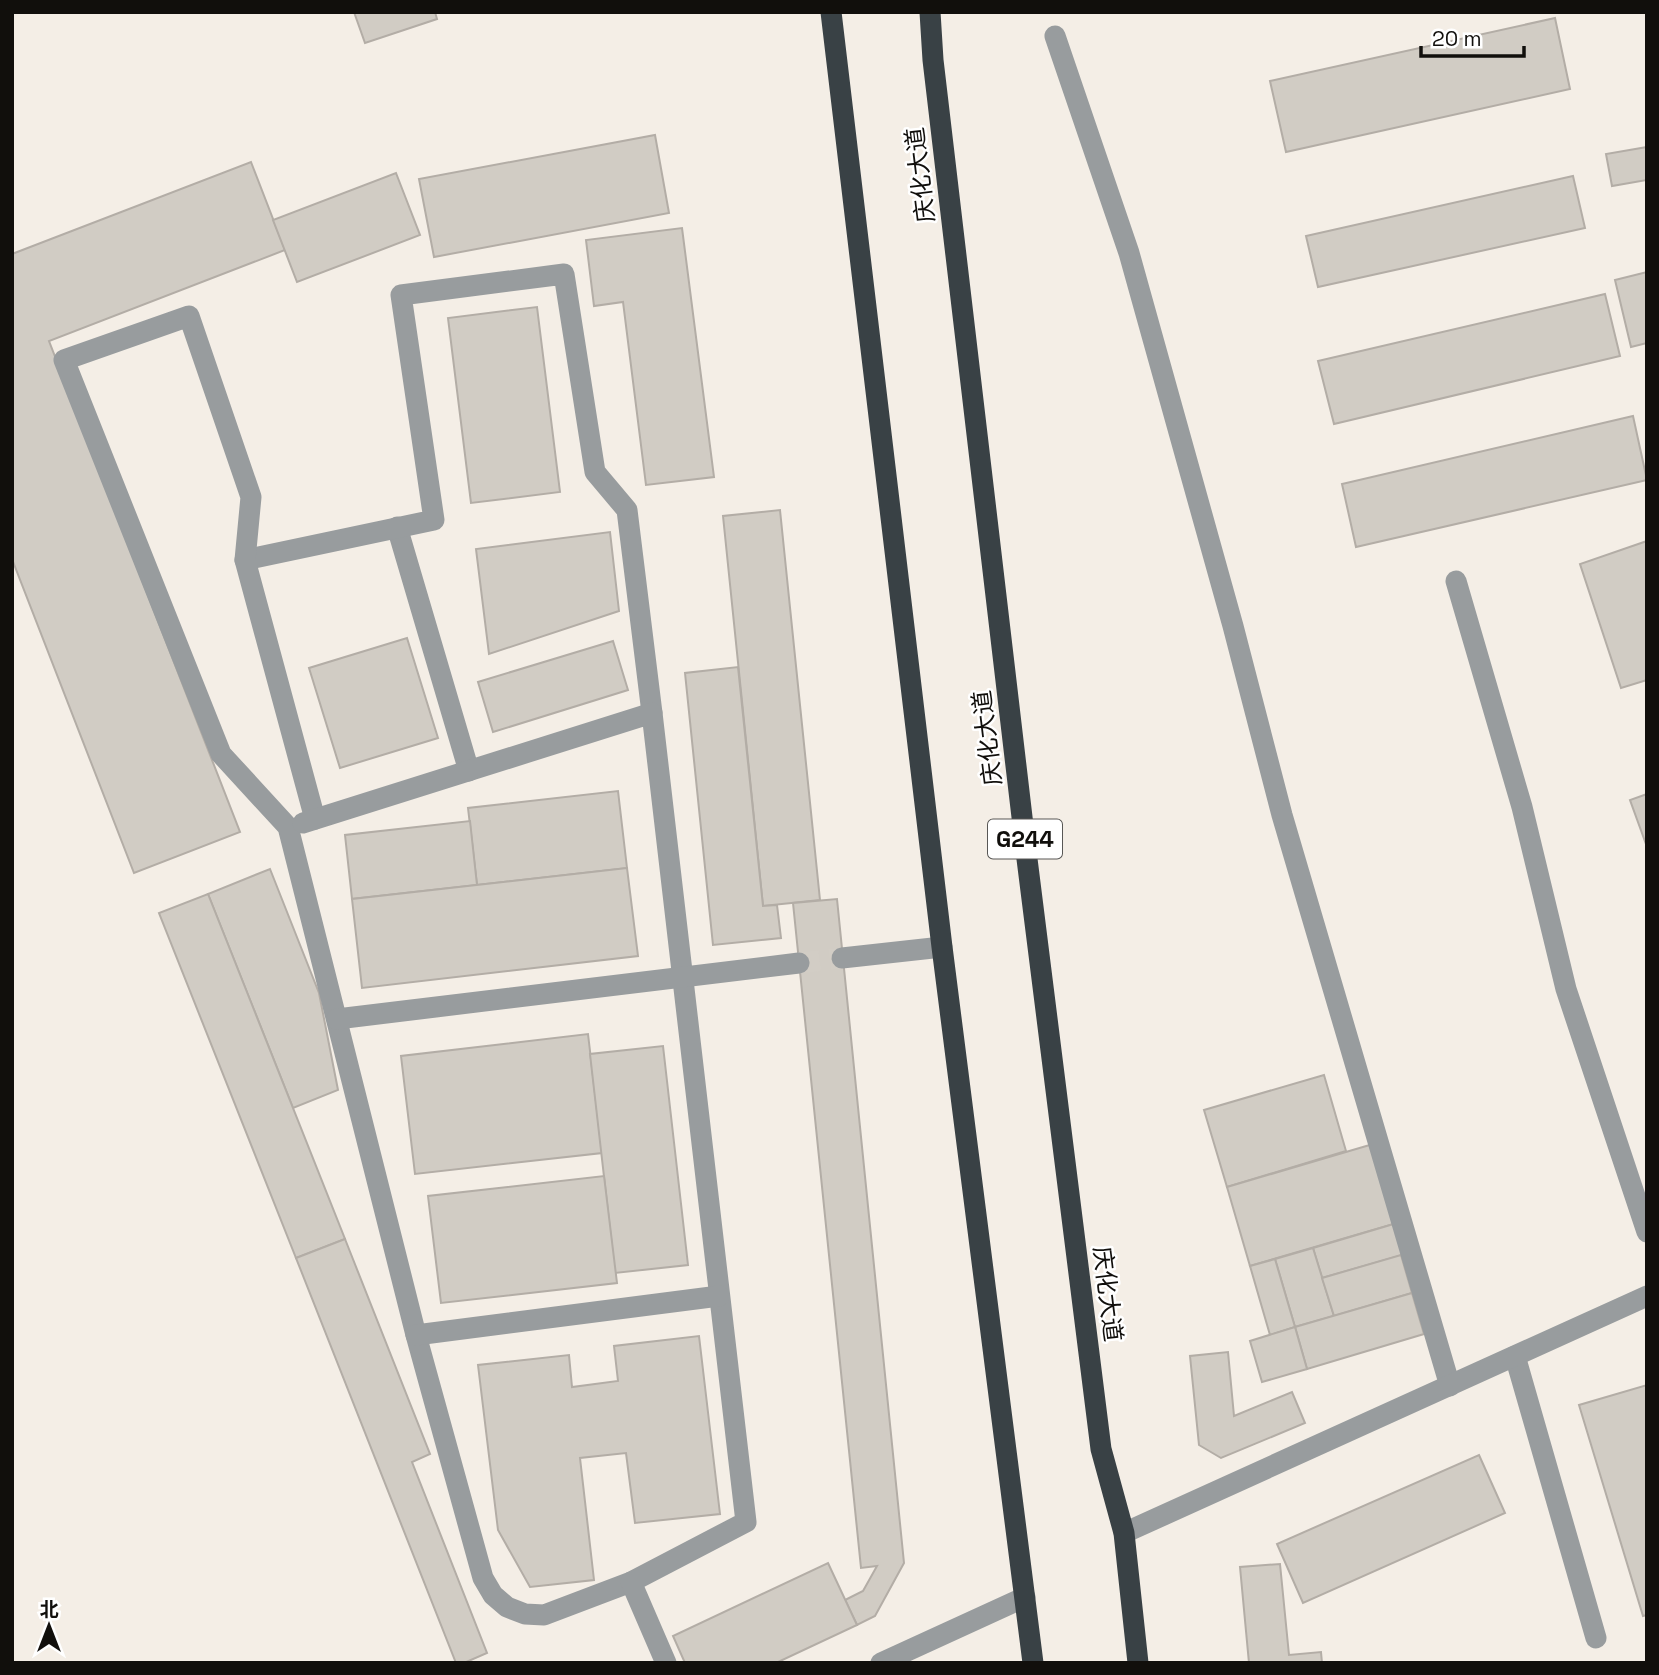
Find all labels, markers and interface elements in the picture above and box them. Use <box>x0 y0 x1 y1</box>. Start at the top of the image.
scale bar <box>1421 14 1524 58</box>
text: 20 m <box>1432 25 1482 52</box>
street label: 庆化大道 <box>899 125 941 225</box>
street label: 庆化大道 <box>966 688 1008 788</box>
road number: G244 <box>988 820 1062 859</box>
street label: 庆化大道 <box>1087 1244 1129 1344</box>
north arrow <box>14 1591 84 1661</box>
text: 北 <box>39 1597 59 1622</box>

